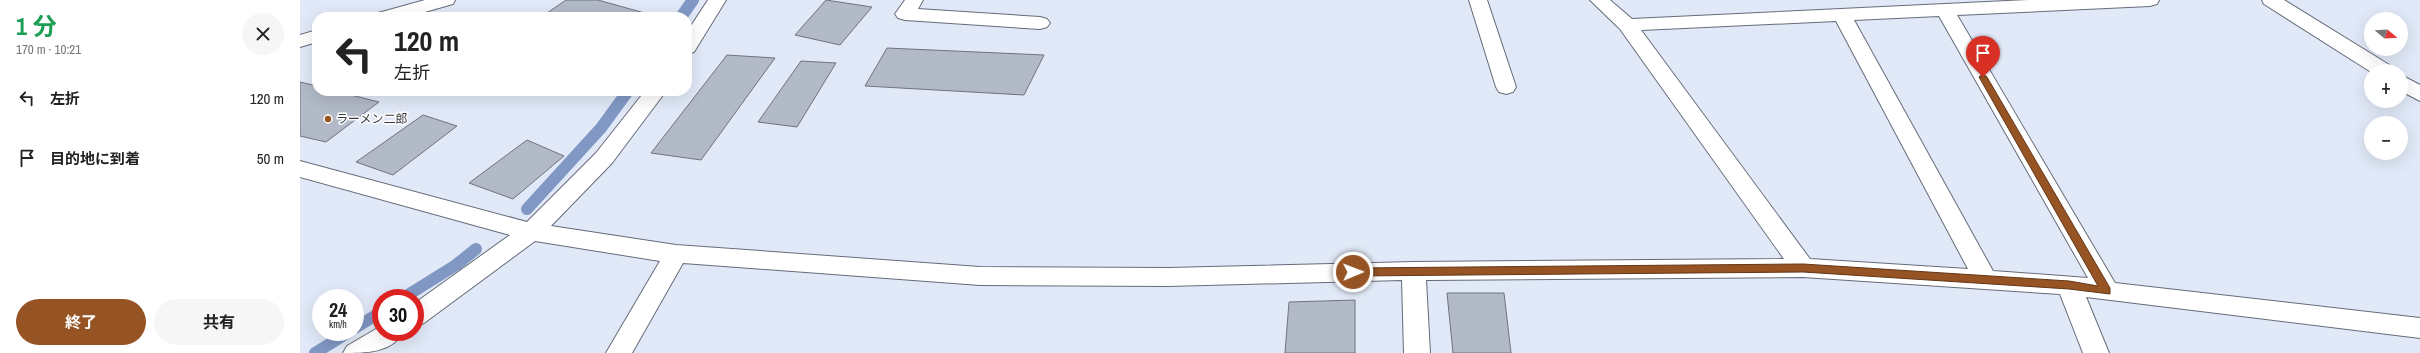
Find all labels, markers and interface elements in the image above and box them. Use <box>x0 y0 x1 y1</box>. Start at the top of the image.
text: 1 分 <box>16 10 56 42</box>
north arrow <box>2364 12 2408 56</box>
map controls <box>2364 12 2408 160</box>
button: close <box>242 13 284 55</box>
text: 120 m <box>394 22 459 60</box>
icon: left <box>328 28 380 80</box>
pin <box>1966 36 2000 77</box>
text: 170 m · 10:21 <box>16 41 81 58</box>
icon: arrive <box>1972 42 1994 64</box>
text: 左折 <box>394 60 430 85</box>
button: + <box>2364 64 2408 108</box>
icon: left <box>16 87 38 109</box>
text: 左折 <box>50 88 80 109</box>
text: 120 m <box>250 88 284 109</box>
place label: ラーメン二郎 <box>336 111 408 127</box>
marker: ラーメン二郎 <box>323 114 333 124</box>
button: − <box>2364 116 2408 160</box>
icon: arrive <box>16 147 38 169</box>
text: 目的地に到着 <box>50 148 140 169</box>
text: 50 m <box>257 148 284 169</box>
position arrow <box>1332 251 1374 293</box>
speed limit sign: 30 <box>372 289 424 341</box>
text: 24 <box>329 296 347 323</box>
button: 終了 <box>16 299 146 345</box>
button: 共有 <box>154 299 284 345</box>
text: km/h <box>329 318 347 331</box>

